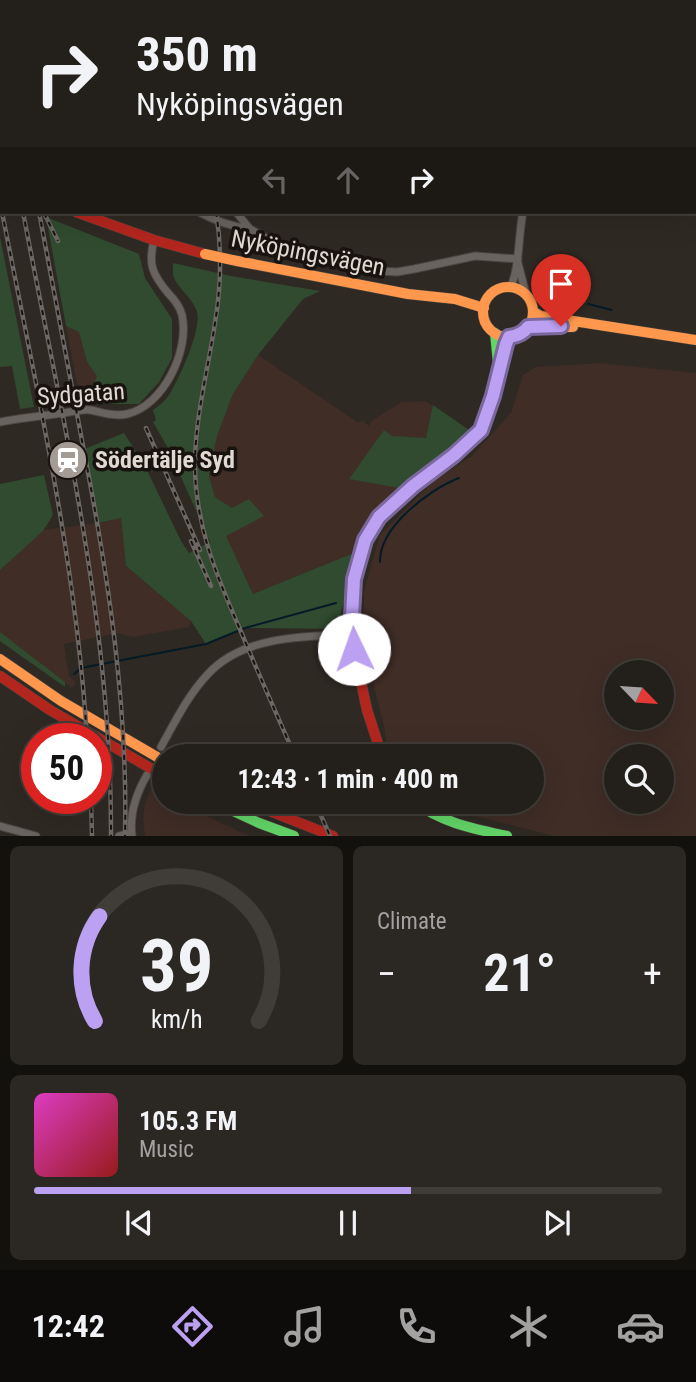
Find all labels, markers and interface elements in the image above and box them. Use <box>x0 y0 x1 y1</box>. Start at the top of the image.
text: 350 m <box>136 26 258 83</box>
icon: right <box>21 28 112 119</box>
text: Nyköpingsvägen <box>136 85 344 123</box>
icon: left <box>256 161 294 199</box>
icon: ahead <box>329 161 367 199</box>
icon: right <box>402 161 440 199</box>
street label: Nyköpingsvägen <box>229 224 387 282</box>
pin <box>531 254 591 326</box>
icon: arrive <box>542 265 580 303</box>
street label: Sydgatan <box>36 377 126 411</box>
station icon: Södertälje Syd <box>47 439 89 481</box>
place label: Södertälje Syd <box>95 446 235 474</box>
position arrow <box>317 612 391 686</box>
north arrow <box>604 660 674 730</box>
map controls <box>604 660 674 814</box>
speed limit sign: 50 <box>21 723 112 814</box>
button: search <box>604 744 674 814</box>
text: 12:43 · 1 min · 400 m <box>238 764 458 794</box>
text: Climate <box>377 908 447 935</box>
text: 39 <box>140 924 213 1010</box>
text: 21° <box>483 943 556 1004</box>
text: − <box>377 952 396 996</box>
text: + <box>643 952 662 996</box>
text: km/h <box>151 1005 202 1034</box>
text: 105.3 FM <box>139 1106 237 1136</box>
text: Music <box>139 1136 194 1163</box>
icon: previous <box>120 1204 158 1242</box>
icon: pause <box>329 1204 367 1242</box>
icon: next <box>538 1204 576 1242</box>
icon: directions <box>168 1302 217 1351</box>
icon: music <box>280 1302 329 1351</box>
icon: phone <box>392 1302 441 1351</box>
icon: climate <box>504 1302 553 1351</box>
icon: car <box>616 1302 665 1351</box>
text: 12:42 <box>31 1307 105 1345</box>

